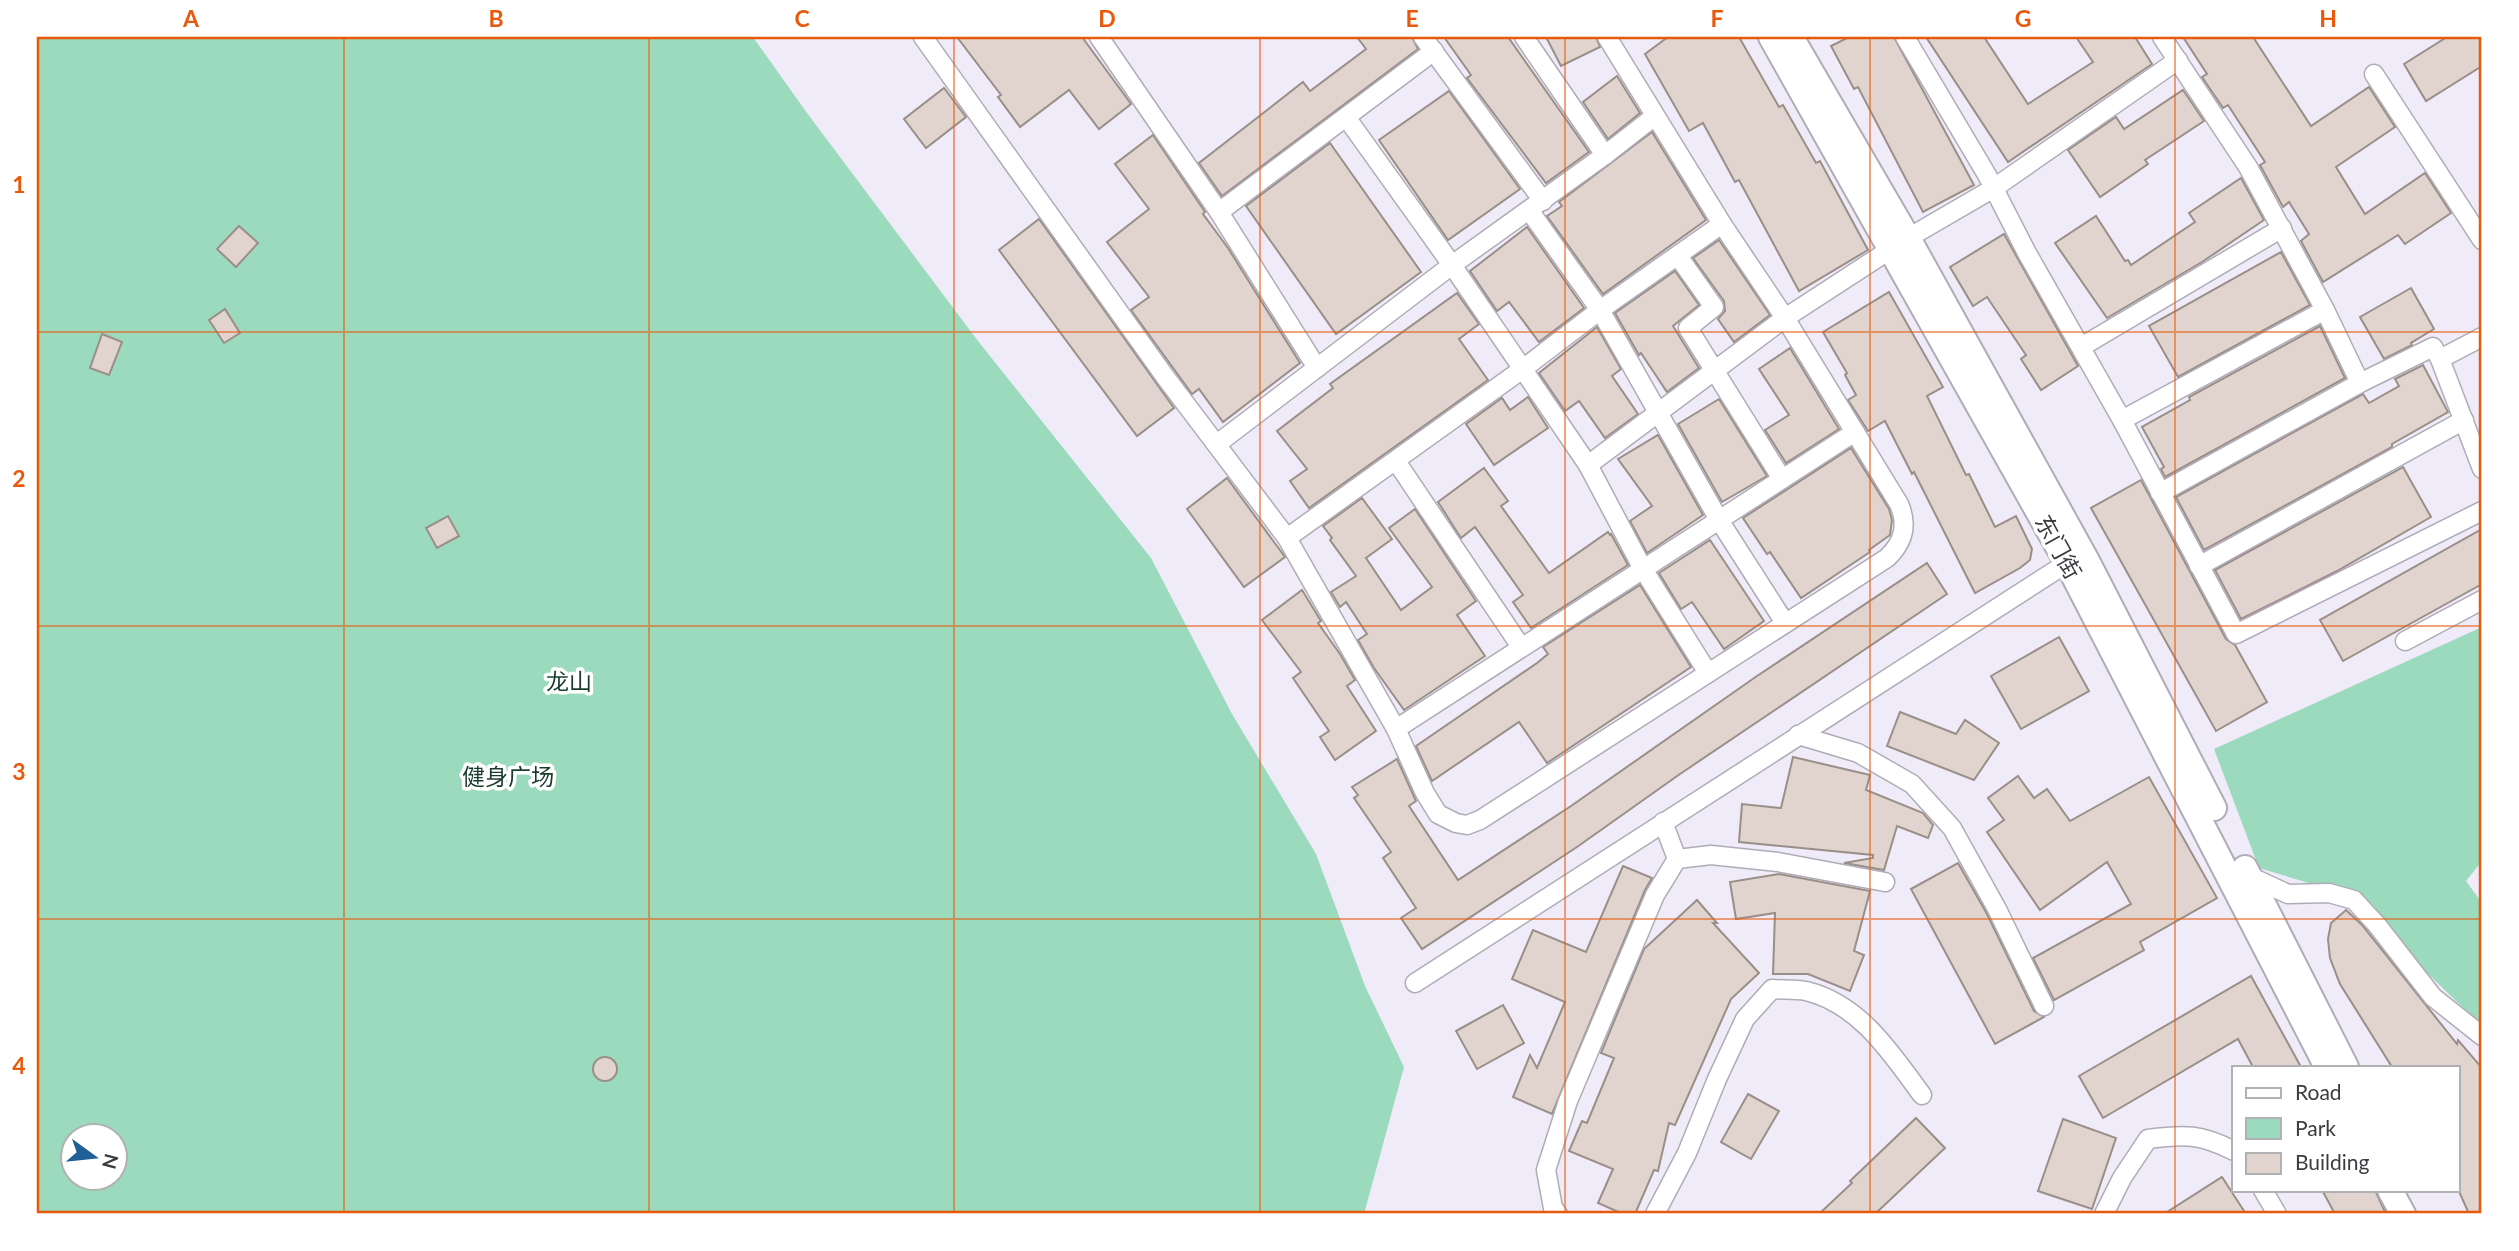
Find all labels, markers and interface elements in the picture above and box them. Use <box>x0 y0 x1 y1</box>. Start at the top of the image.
text: A <box>182 4 200 32</box>
text: B <box>488 4 504 32</box>
text: C <box>794 4 810 32</box>
text: D <box>1098 4 1116 32</box>
text: E <box>1405 4 1419 32</box>
text: F <box>1710 4 1724 32</box>
text: G <box>2015 4 2031 32</box>
text: H <box>2319 4 2337 32</box>
text: 1 <box>12 170 26 198</box>
text: 2 <box>12 464 26 492</box>
street label: 东门街 <box>2030 510 2088 583</box>
park label: 龙山 <box>546 667 592 695</box>
text: 3 <box>12 757 26 785</box>
park label: 健身广场 <box>462 762 554 790</box>
text: 4 <box>12 1051 26 1079</box>
legend <box>2232 1066 2460 1192</box>
text: Road <box>2295 1079 2342 1104</box>
text: Park <box>2295 1115 2336 1140</box>
north arrow <box>60 1122 130 1192</box>
text: Building <box>2295 1149 2370 1174</box>
text: N <box>98 1151 124 1172</box>

